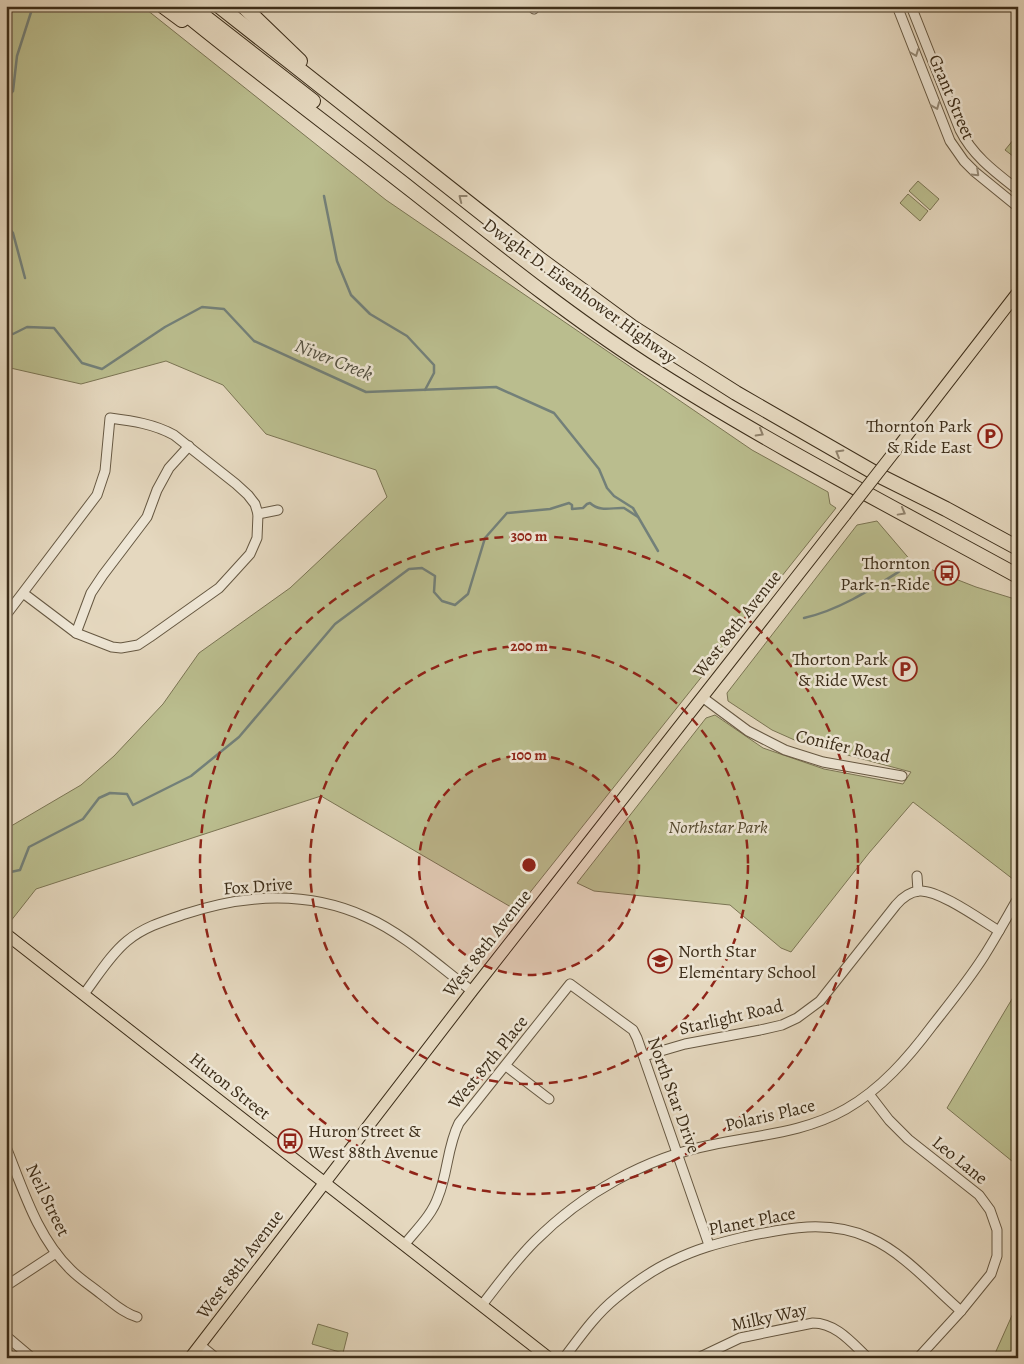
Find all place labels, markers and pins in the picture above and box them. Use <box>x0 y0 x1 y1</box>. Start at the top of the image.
place label: Thornton Park & Ride East <box>866 414 972 459</box>
parking icon: Thornton Park & Ride East <box>977 423 1003 449</box>
place label: Thornton Park-n-Ride <box>840 551 930 596</box>
bus stop icon: Thornton Park-n-Ride <box>934 560 960 586</box>
place label: Thorton Park & Ride West <box>792 647 888 692</box>
parking icon: Thorton Park & Ride West <box>892 656 918 682</box>
centre of rings <box>520 856 538 874</box>
place label: North Star Elementary School <box>678 939 816 984</box>
school or university icon: North Star Elementary School <box>647 948 673 974</box>
place label: Huron Street & West 88th Avenue <box>307 1119 438 1164</box>
bus stop icon: Huron Street & West 88th Avenue <box>277 1128 303 1154</box>

